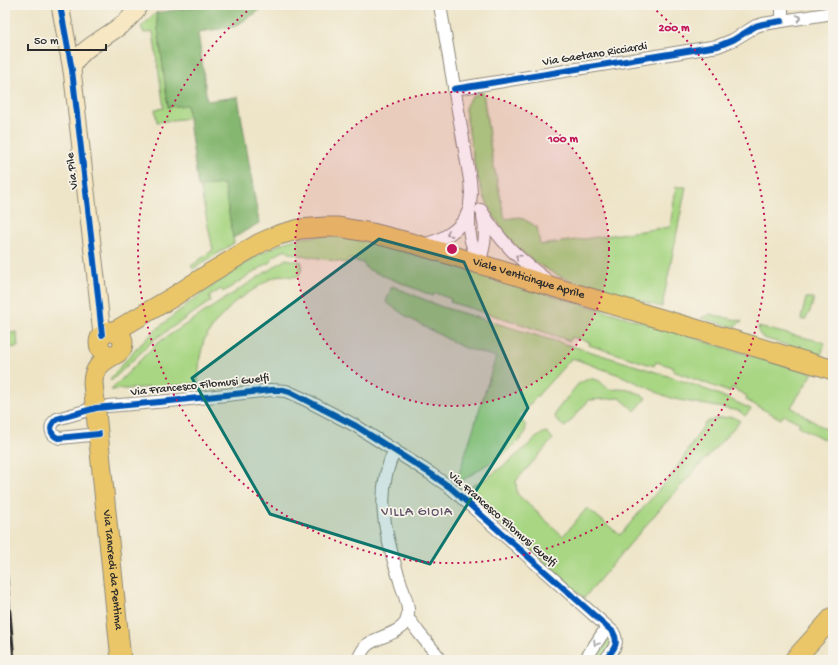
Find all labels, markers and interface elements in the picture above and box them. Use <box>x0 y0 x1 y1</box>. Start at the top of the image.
one-way arrow <box>796 14 802 23</box>
text: 200 m <box>659 22 690 36</box>
scale bar <box>28 26 106 52</box>
text: 50 m <box>34 35 59 49</box>
street label: Via Gaetano Ricciardi <box>541 40 649 70</box>
text: 100 m <box>547 133 578 147</box>
street label: Via Pile <box>64 151 82 191</box>
one-way arrow <box>446 229 453 236</box>
centre of rings <box>445 242 459 256</box>
one-way arrow <box>515 254 523 262</box>
street label: Viale Venticinque Aprile <box>470 255 587 303</box>
street label: Via Francesco Filomusi Guelfi <box>129 372 270 400</box>
street label: Via Francesco Filomusi Guelfi <box>444 468 559 571</box>
district label: VILLA GIOIA <box>380 505 453 520</box>
street label: Via Tancredi da Pentima <box>99 508 125 631</box>
one-way arrow <box>593 639 601 646</box>

